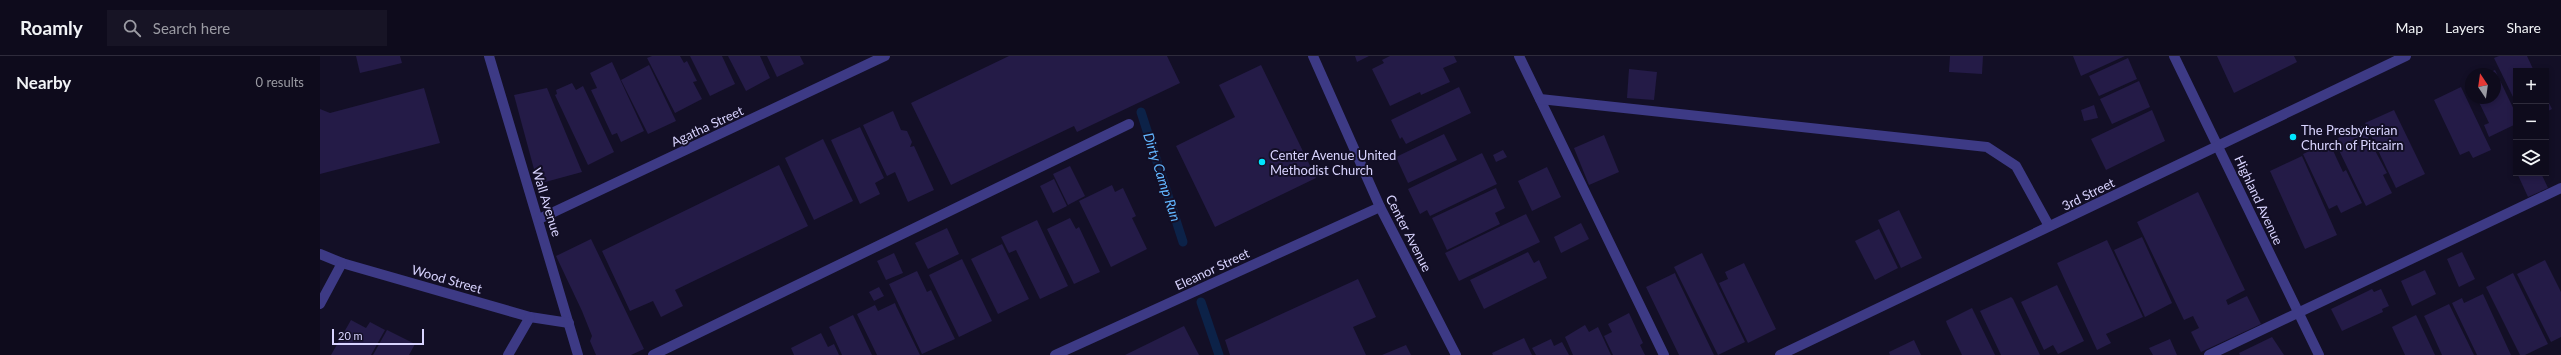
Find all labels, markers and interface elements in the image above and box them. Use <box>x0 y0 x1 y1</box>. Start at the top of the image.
search box <box>107 10 387 46</box>
text: Roamly <box>20 16 83 39</box>
icon: search <box>121 17 143 39</box>
text: Search here <box>153 19 230 37</box>
text: Map <box>2395 19 2423 36</box>
text: Layers <box>2445 19 2485 36</box>
text: Share <box>2507 19 2541 36</box>
north arrow <box>2465 68 2501 104</box>
map controls <box>2513 68 2549 176</box>
button: + <box>2513 68 2549 104</box>
text: Nearby <box>16 72 71 93</box>
text: 0 results <box>256 74 304 90</box>
street label: Agatha Street <box>668 102 746 150</box>
button: − <box>2513 104 2549 140</box>
place label: The Presbyterian Church of Pitcairn <box>2301 122 2404 153</box>
water label: Dirty Camp Run <box>1140 130 1185 224</box>
marker: The Presbyterian Church of Pitcairn <box>2288 132 2298 142</box>
button: layers <box>2513 140 2549 176</box>
place label: Center Avenue United Methodist Church <box>1270 147 1396 178</box>
street label: Highland Avenue <box>2231 153 2287 247</box>
marker: Center Avenue United Methodist Church <box>1257 157 1267 167</box>
street label: Wall Avenue <box>529 166 565 239</box>
street label: 3rd Street <box>2059 174 2117 214</box>
street label: Center Avenue <box>1383 192 1435 274</box>
street label: Eleanor Street <box>1172 245 1252 293</box>
street label: Wood Street <box>410 261 484 297</box>
scale bar <box>332 327 424 346</box>
text: 20 m <box>338 329 363 342</box>

